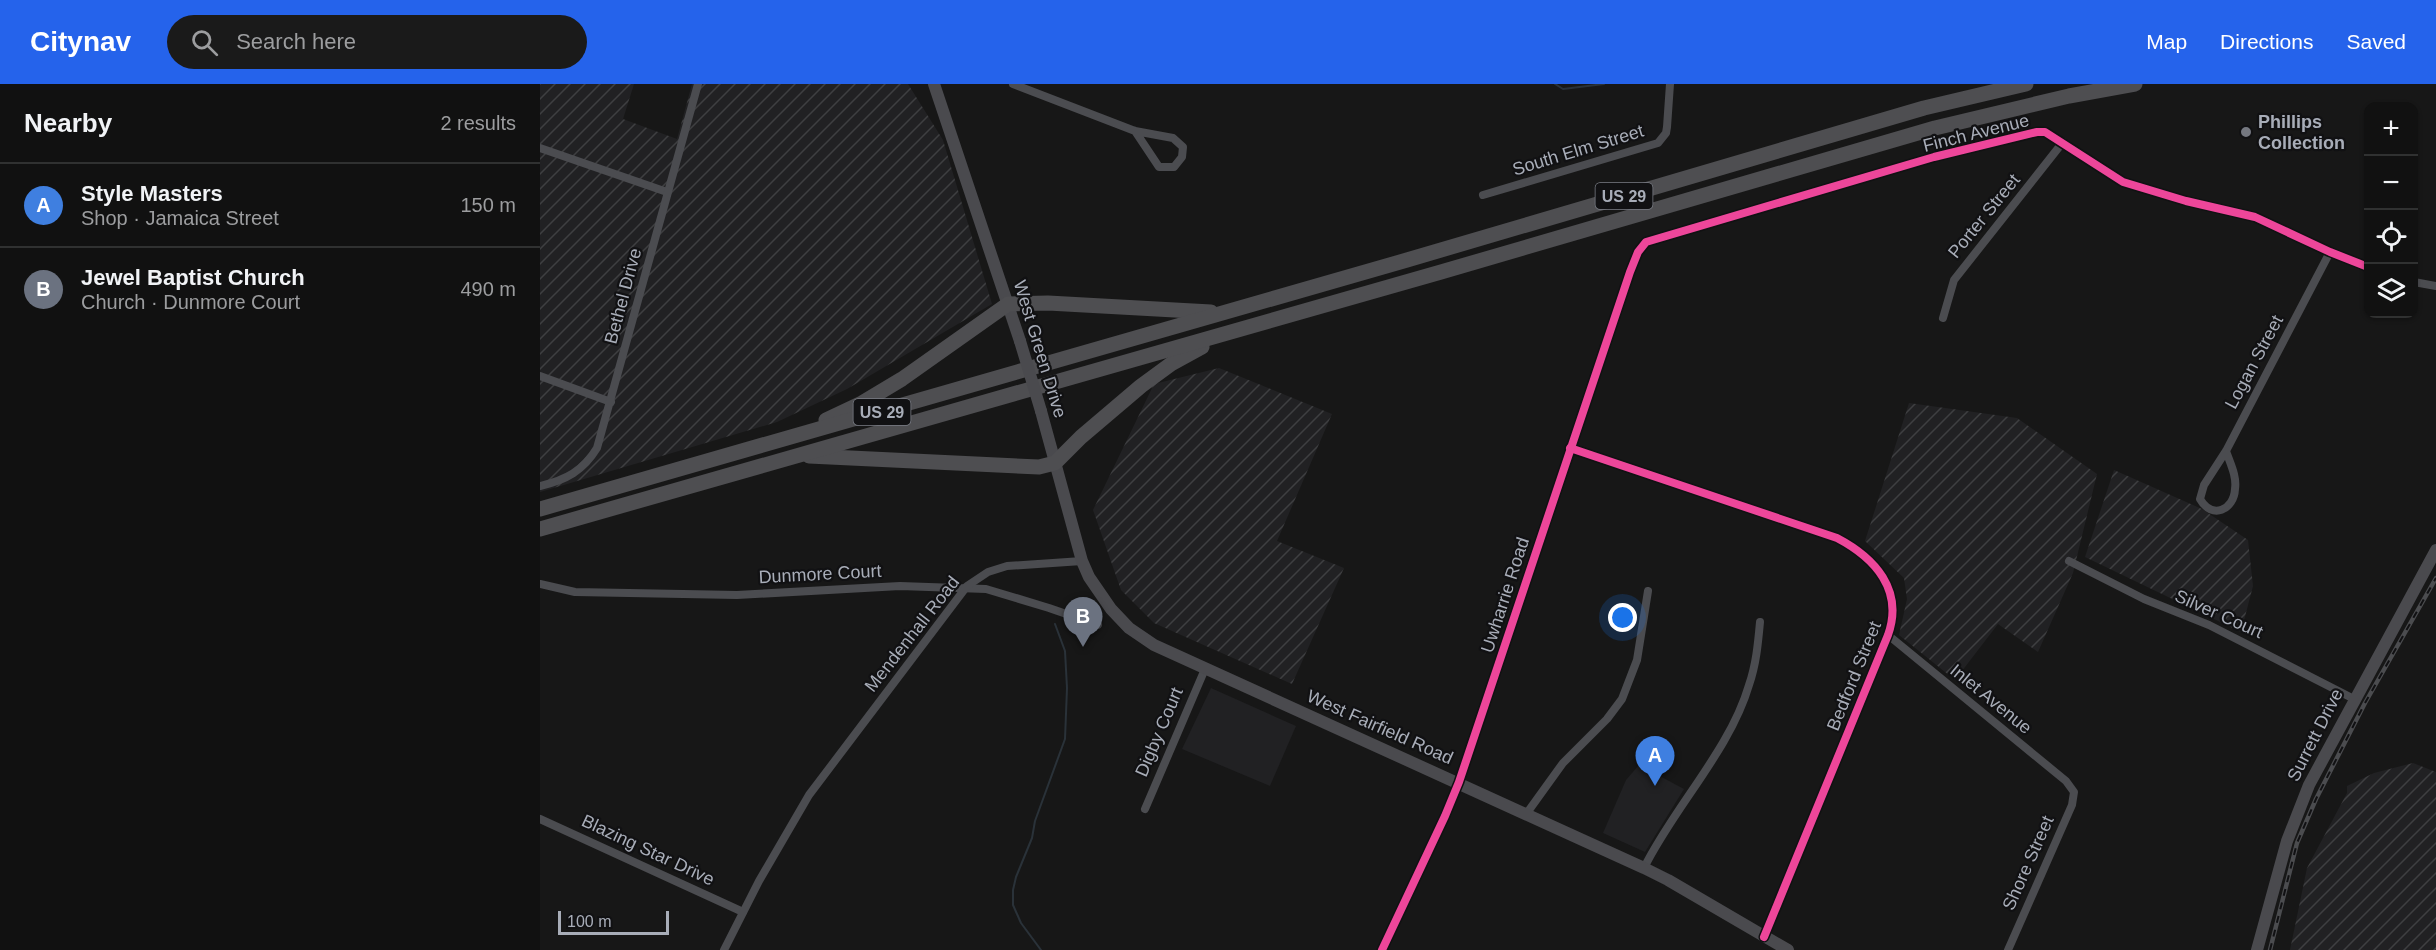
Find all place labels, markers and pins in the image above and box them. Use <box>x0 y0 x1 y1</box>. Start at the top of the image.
place label: Phillips Collection <box>2258 112 2345 153</box>
marker: Phillips Collection <box>2239 125 2253 139</box>
pin: B <box>1064 598 1102 647</box>
pin: A <box>1636 736 1674 786</box>

